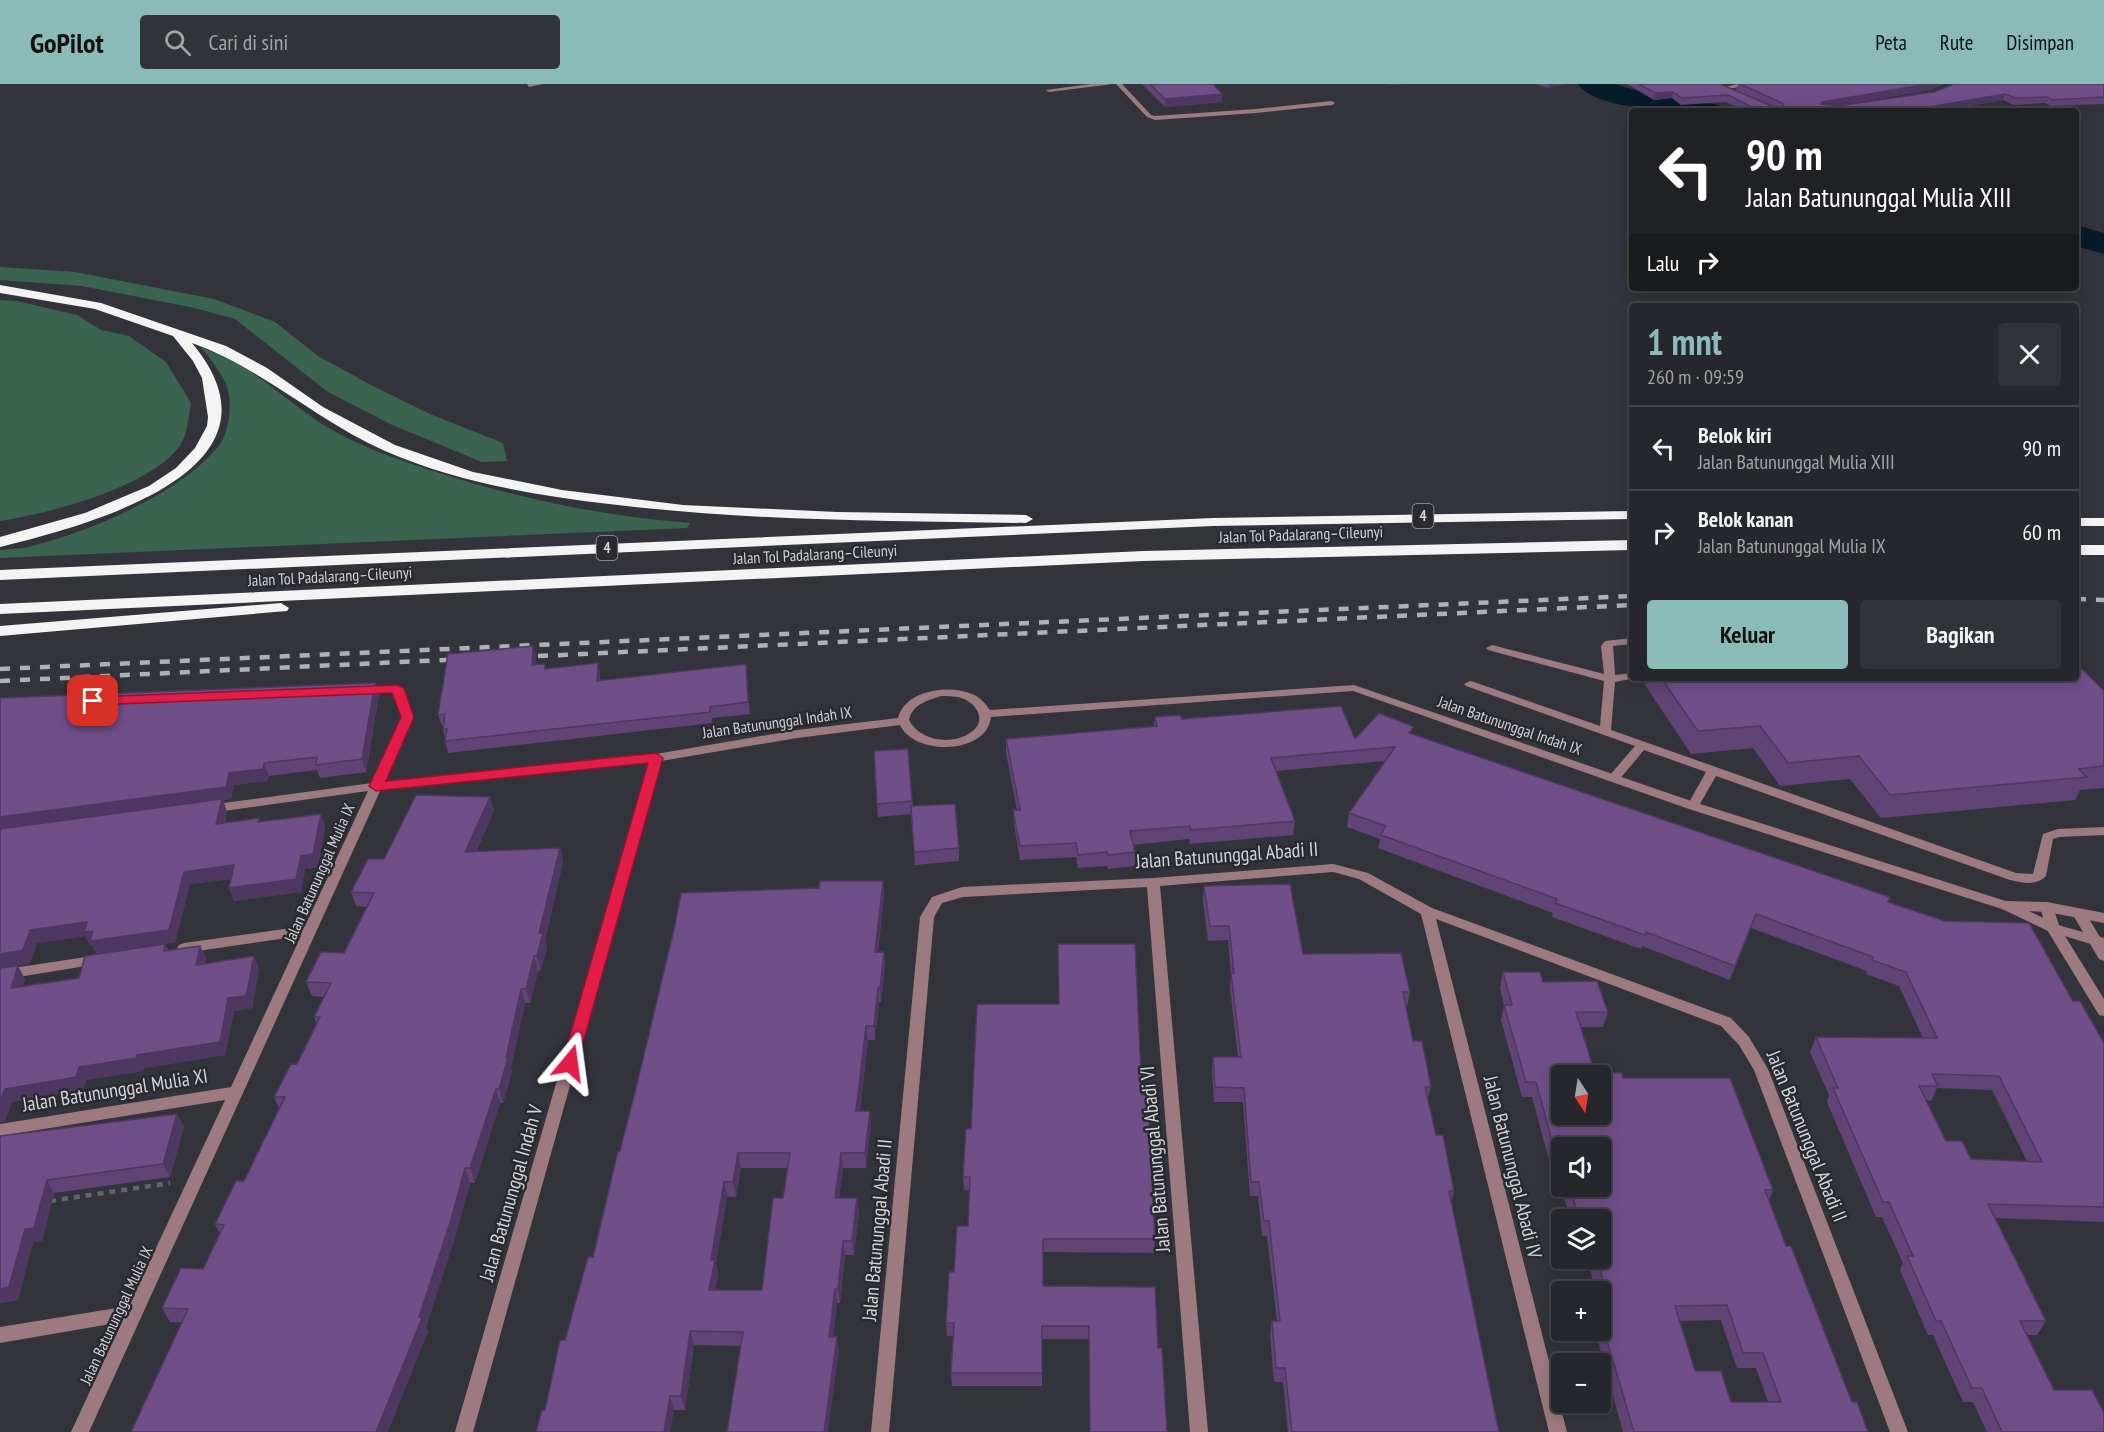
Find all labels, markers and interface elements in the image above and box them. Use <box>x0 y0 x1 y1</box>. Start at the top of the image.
search box <box>140 15 560 69</box>
text: GoPilot <box>30 24 104 61</box>
icon: search <box>161 26 194 59</box>
text: Cari di sini <box>209 28 288 56</box>
text: Peta <box>1875 29 1907 56</box>
text: Rute <box>1940 29 1973 56</box>
text: Disimpan <box>2006 29 2074 56</box>
text: 90 m <box>1746 127 1823 182</box>
icon: left <box>1647 132 1725 210</box>
text: Jalan Batununggal Mulia XIII <box>1746 180 2012 214</box>
icon: right <box>1691 246 1724 279</box>
text: Lalu <box>1647 249 1679 277</box>
text: 1 mnt <box>1647 318 1722 365</box>
button: close <box>1998 323 2061 386</box>
text: 260 m · 09:59 <box>1647 364 1744 390</box>
text: Belok kiri <box>1698 421 1772 449</box>
icon: left <box>1647 432 1680 465</box>
text: 90 m <box>2022 434 2061 462</box>
text: Jalan Batununggal Mulia XIII <box>1698 449 1895 475</box>
road number: 4 <box>1412 504 1434 528</box>
text: Belok kanan <box>1698 505 1793 533</box>
icon: right <box>1647 516 1680 549</box>
text: 60 m <box>2022 518 2061 546</box>
street label: Jalan Tol Padalarang–Cileunyi <box>1218 521 1383 547</box>
text: Jalan Batununggal Mulia IX <box>1698 533 1886 559</box>
road number: 4 <box>596 536 618 560</box>
street label: Jalan Tol Padalarang–Cileunyi <box>731 540 898 568</box>
street label: Jalan Tol Padalarang–Cileunyi <box>246 562 413 590</box>
button: Keluar <box>1647 600 1848 669</box>
button: Bagikan <box>1860 600 2061 669</box>
pin <box>67 675 118 726</box>
icon: arrive <box>76 684 109 717</box>
street label: Jalan Batununggal Indah IX <box>1435 691 1584 759</box>
street label: Jalan Batununggal Indah IX <box>700 702 853 743</box>
street label: Jalan Batununggal Mulia IX <box>279 800 359 947</box>
street label: Jalan Batununggal Abadi II <box>1134 836 1319 874</box>
position arrow <box>538 1031 602 1095</box>
street label: Jalan Batununggal Abadi II <box>1760 1046 1853 1226</box>
street label: Jalan Batununggal Mulia XI <box>19 1063 210 1118</box>
street label: Jalan Batununggal Abadi VI <box>1134 1065 1176 1254</box>
north arrow <box>1551 1065 1611 1125</box>
map controls <box>1551 1065 1611 1413</box>
street label: Jalan Batununggal Abadi IV <box>1477 1072 1548 1262</box>
street label: Jalan Batununggal Indah V <box>473 1101 549 1285</box>
button: sound <box>1551 1137 1611 1197</box>
street label: Jalan Batununggal Abadi II <box>856 1138 898 1323</box>
button: layers <box>1551 1209 1611 1269</box>
street label: Jalan Batununggal Mulia IX <box>75 1243 157 1388</box>
button: + <box>1551 1281 1611 1341</box>
button: − <box>1551 1353 1611 1413</box>

